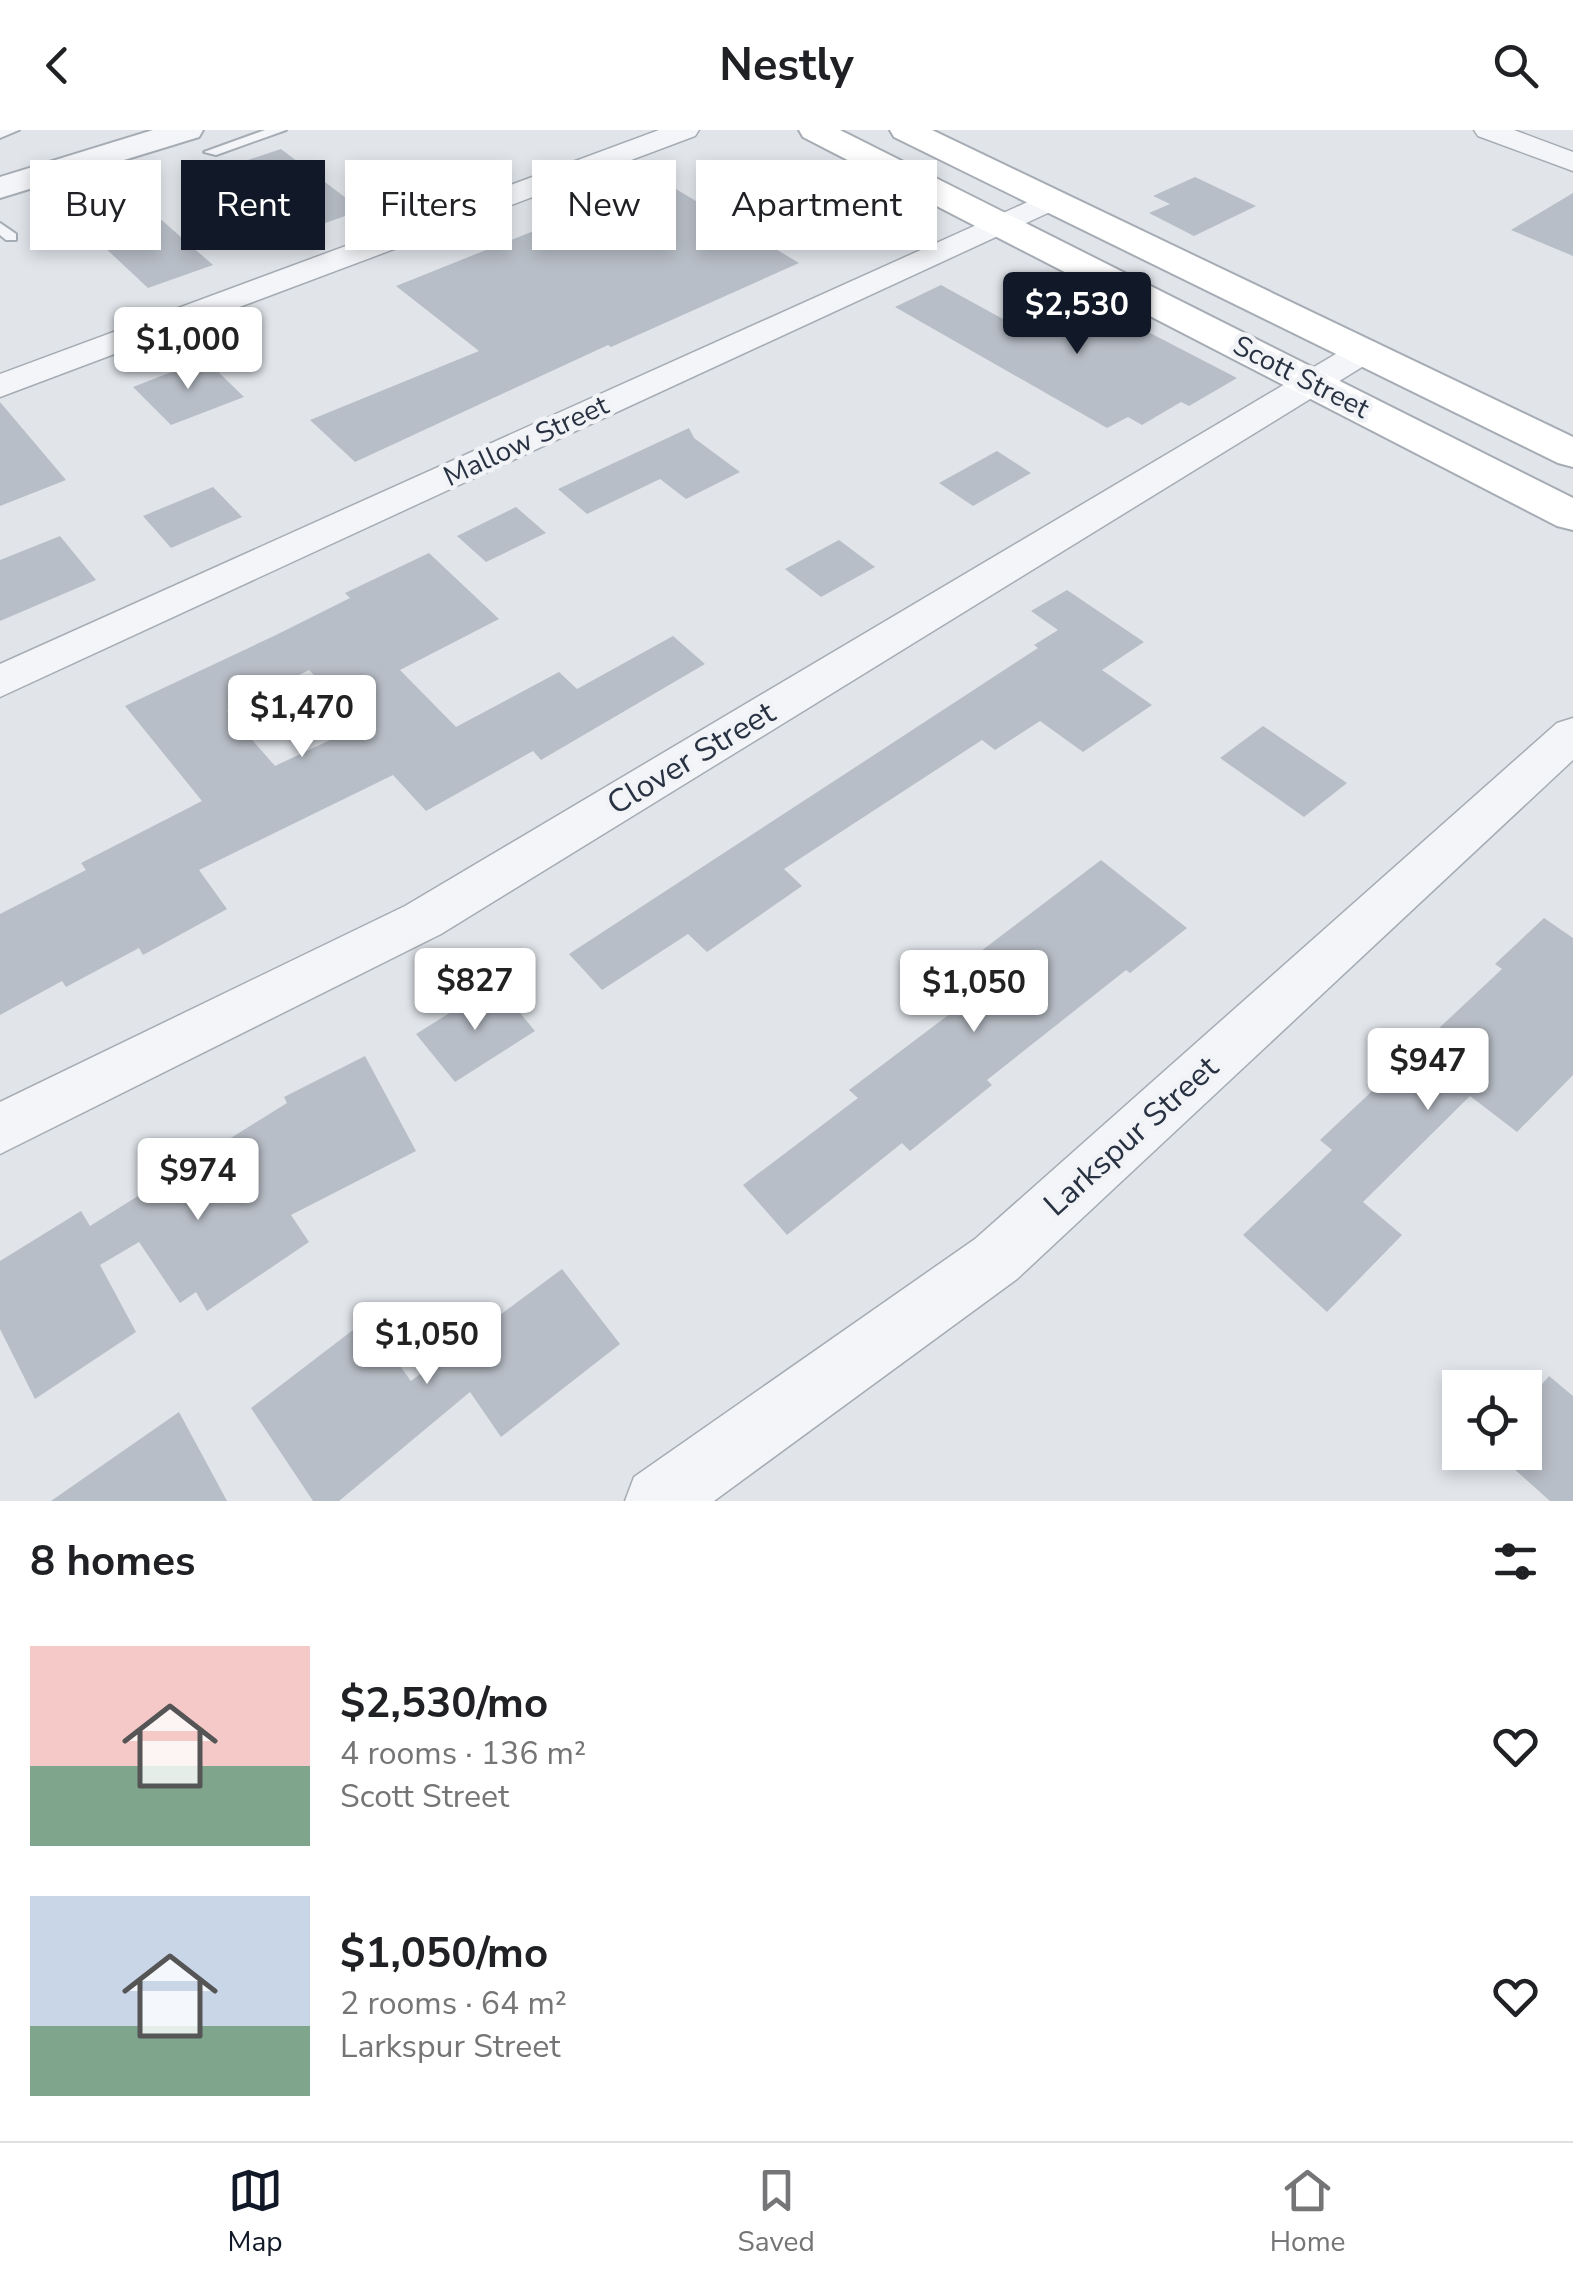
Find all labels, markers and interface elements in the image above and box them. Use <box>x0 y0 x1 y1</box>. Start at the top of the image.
text: Nestly <box>719 35 854 96</box>
icon: back <box>30 38 85 93</box>
icon: search <box>1488 38 1543 93</box>
chip: Buy <box>30 160 161 250</box>
chip: Rent <box>181 160 325 250</box>
chip: Filters <box>345 160 512 250</box>
chip: New <box>532 160 676 250</box>
chip: Apartment <box>696 160 937 250</box>
pin: $2,530 <box>996 272 1158 357</box>
text: $2,530 <box>1025 283 1129 326</box>
pin: $1,000 <box>107 307 269 392</box>
text: $1,000 <box>136 318 240 361</box>
street label: Scott Street <box>1226 326 1376 428</box>
street label: Mallow Street <box>437 386 615 496</box>
pin: $1,470 <box>221 675 383 760</box>
text: $1,470 <box>250 686 354 729</box>
street label: Clover Street <box>599 691 784 825</box>
pin: $827 <box>416 948 534 1033</box>
pin: $1,050 <box>893 950 1055 1035</box>
text: $827 <box>437 959 513 1002</box>
text: $1,050 <box>922 961 1026 1004</box>
pin: $947 <box>1369 1028 1487 1113</box>
text: $947 <box>1390 1039 1466 1082</box>
street label: Larkspur Street <box>1035 1046 1228 1226</box>
pin: $974 <box>139 1138 257 1223</box>
text: $974 <box>160 1149 236 1192</box>
pin: $1,050 <box>346 1302 508 1387</box>
text: $1,050 <box>375 1313 479 1356</box>
map controls <box>1442 1370 1542 1470</box>
button: locate <box>1442 1370 1542 1470</box>
text: 8 homes <box>30 1533 195 1590</box>
icon: filters <box>1488 1534 1543 1589</box>
text: $2,530/mo <box>340 1675 548 1732</box>
icon: home <box>110 1686 230 1806</box>
icon: heart <box>1488 1719 1543 1774</box>
text: 4 rooms · 136 m² <box>340 1732 586 1775</box>
text: Scott Street <box>340 1775 509 1818</box>
text: $1,050/mo <box>340 1925 548 1982</box>
icon: home <box>110 1936 230 2056</box>
icon: heart <box>1488 1969 1543 2024</box>
text: 2 rooms · 64 m² <box>340 1982 567 2025</box>
text: Larkspur Street <box>340 2025 561 2068</box>
tab: Map <box>227 2163 283 2261</box>
tab: Saved <box>737 2163 815 2261</box>
tab: Home <box>1270 2163 1346 2261</box>

